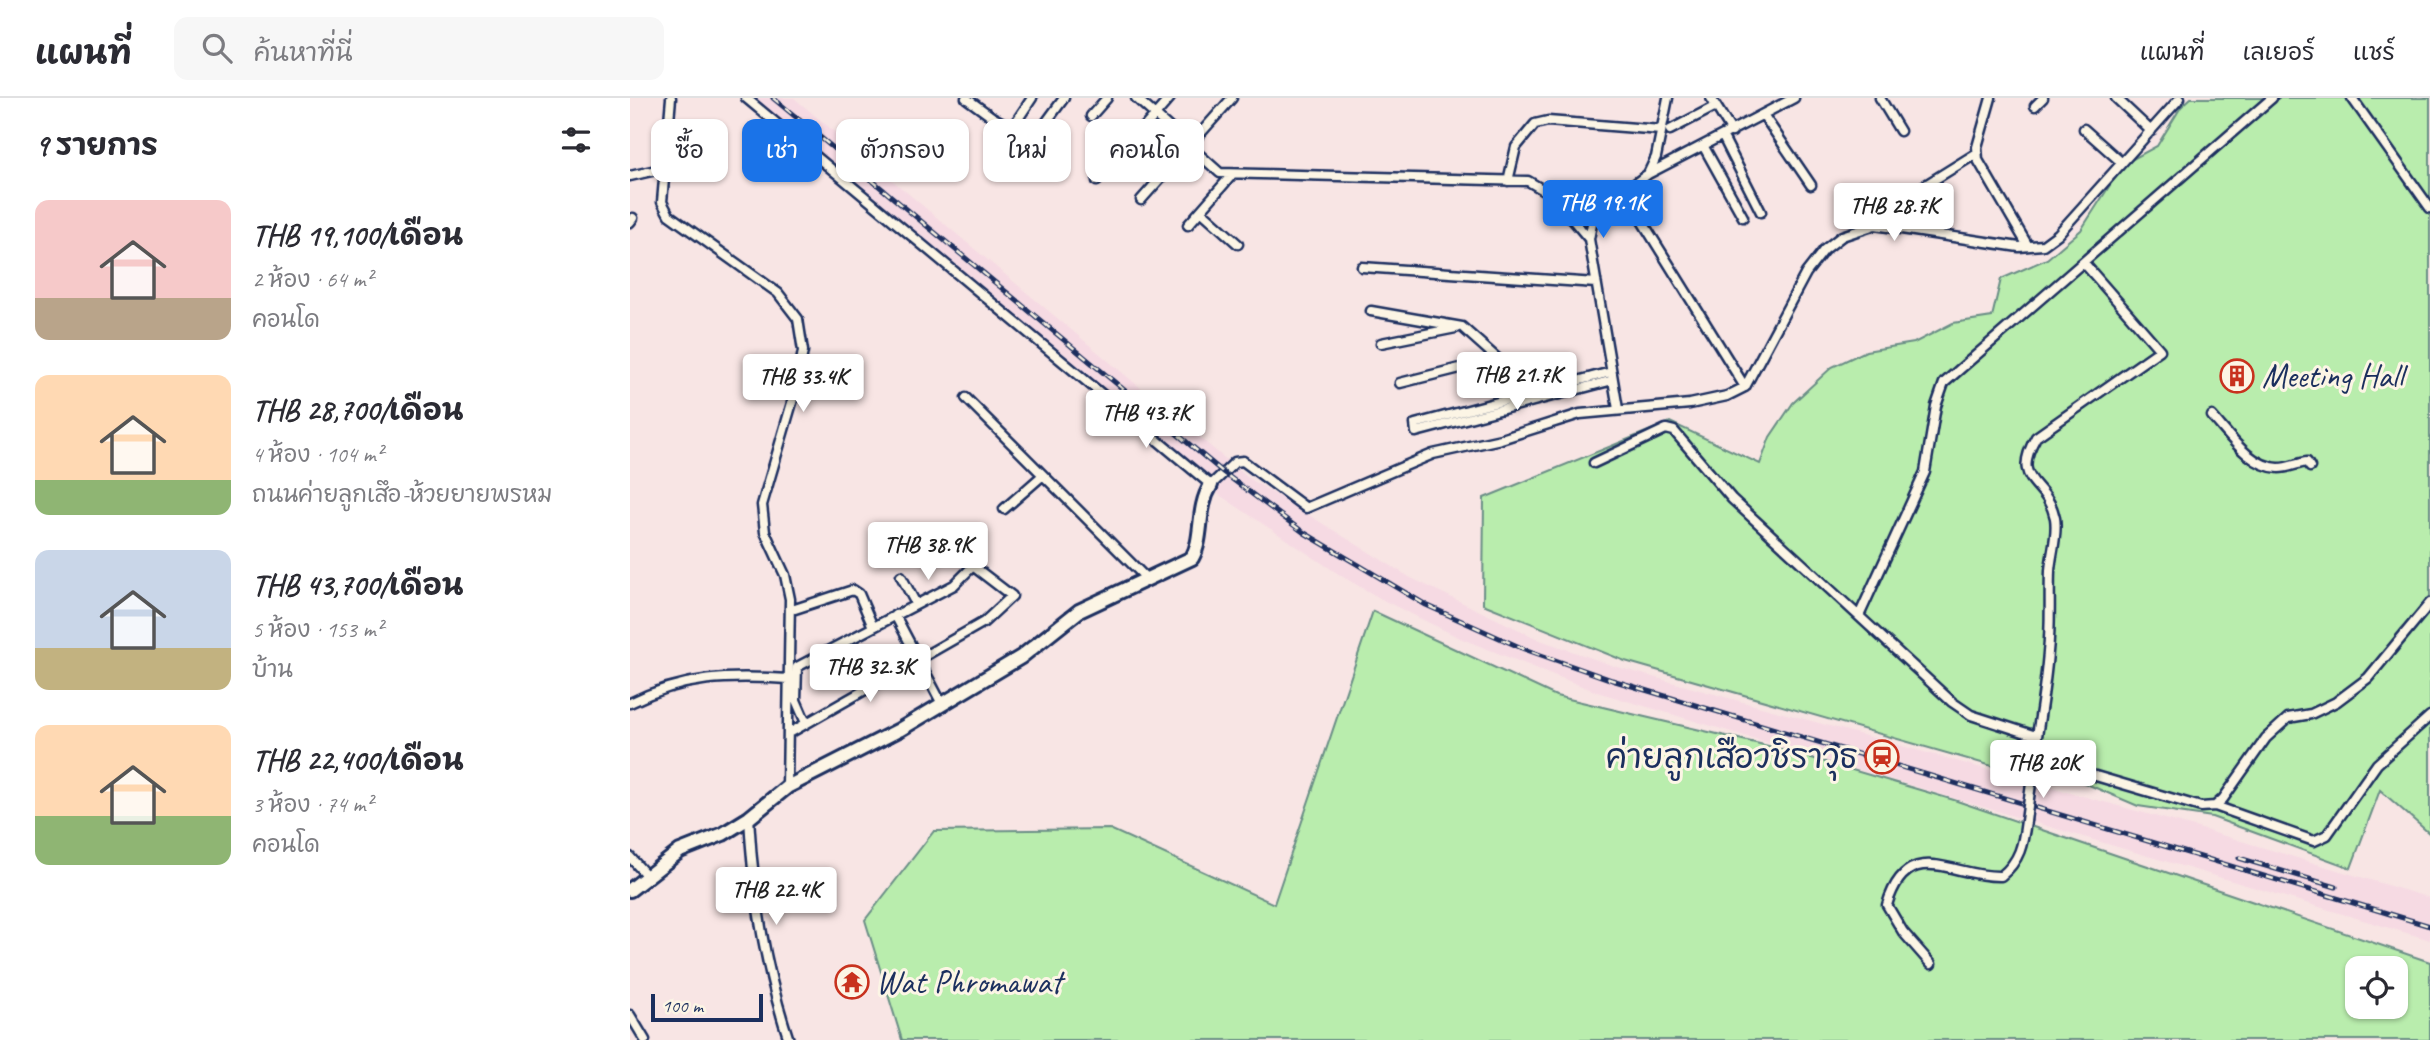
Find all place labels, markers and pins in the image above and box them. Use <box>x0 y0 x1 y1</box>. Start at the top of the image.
pin: THB 19.1K <box>1523 180 1683 240</box>
pin: THB 28.7K <box>1814 184 1974 243</box>
pin: THB 21.7K <box>1437 352 1597 412</box>
pin: THB 33.4K <box>723 354 883 414</box>
place label: Meeting Hall <box>2262 355 2408 397</box>
building icon: Meeting Hall <box>2218 357 2256 395</box>
pin: THB 43.7K <box>1066 390 1226 450</box>
pin: THB 38.9K <box>848 522 1008 582</box>
pin: THB 32.3K <box>790 644 950 704</box>
place label: ค่ายลูกเสือวชิราวุธ <box>1606 736 1858 781</box>
station icon: ค่ายลูกเสือวชิราวุธ <box>1863 738 1901 776</box>
pin: THB 20K <box>1978 740 2108 800</box>
pin: THB 22.4K <box>696 868 856 927</box>
place label: Wat Phromawat <box>876 961 1066 1003</box>
temple icon: Wat Phromawat <box>833 963 871 1001</box>

